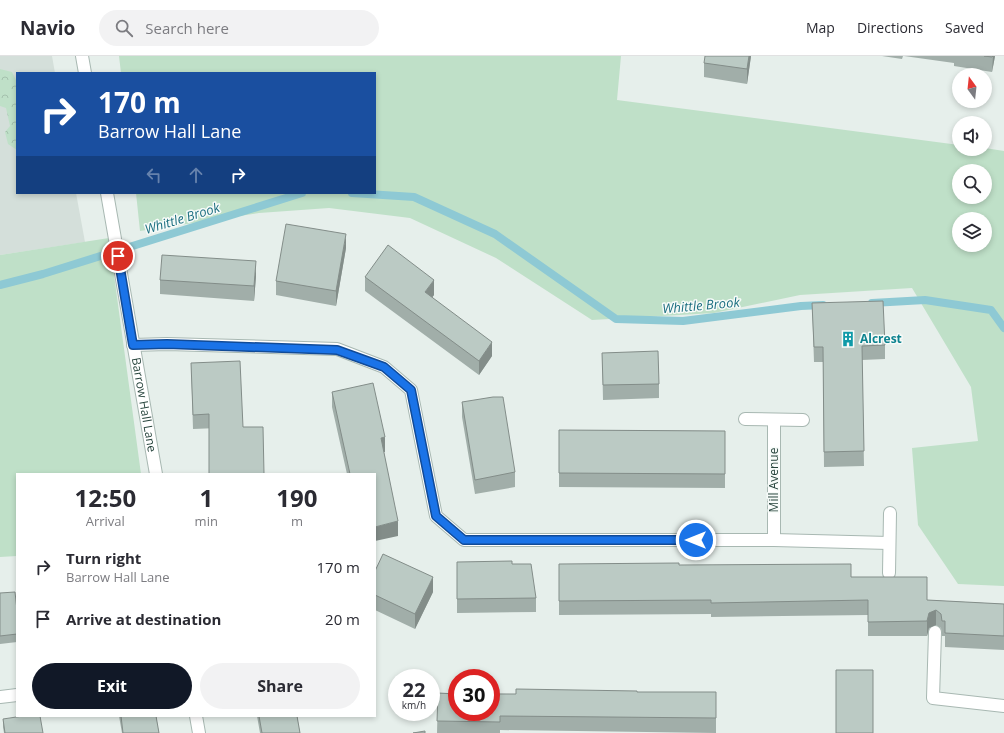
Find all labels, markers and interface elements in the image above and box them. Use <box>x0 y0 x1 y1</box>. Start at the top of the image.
search box <box>99 10 379 46</box>
text: Navio <box>20 15 75 41</box>
icon: search <box>113 17 135 39</box>
text: Search here <box>145 18 229 38</box>
text: Map <box>806 18 835 37</box>
text: Directions <box>857 18 923 37</box>
text: Saved <box>945 18 984 37</box>
north arrow <box>952 68 992 108</box>
map controls <box>952 68 992 252</box>
text: 170 m <box>98 83 181 121</box>
icon: right <box>32 88 84 140</box>
button: sound <box>952 116 992 156</box>
text: Barrow Hall Lane <box>98 119 241 143</box>
icon: left <box>143 164 165 186</box>
icon: ahead <box>185 164 207 186</box>
icon: right <box>227 164 249 186</box>
button: search <box>952 164 992 204</box>
water label: Whittle Brook <box>142 198 222 238</box>
button: layers <box>952 212 992 252</box>
pin <box>101 239 135 273</box>
icon: arrive <box>107 245 129 267</box>
water label: Whittle Brook <box>662 293 741 317</box>
building icon: Alcrest <box>839 330 857 348</box>
place label: Alcrest <box>860 330 902 347</box>
street label: Barrow Hall Lane <box>128 356 161 454</box>
street label: Mill Avenue <box>765 447 782 512</box>
text: 12:50 <box>74 481 136 514</box>
text: 1 <box>199 481 213 514</box>
text: 190 <box>276 481 318 514</box>
text: Arrival <box>86 512 125 530</box>
text: min <box>195 512 218 530</box>
text: m <box>291 512 303 530</box>
position arrow <box>675 519 717 561</box>
text: Turn right <box>66 548 141 568</box>
icon: right <box>32 556 54 578</box>
text: 170 m <box>316 557 360 577</box>
text: Barrow Hall Lane <box>66 568 170 586</box>
icon: arrive <box>32 608 54 630</box>
text: Arrive at destination <box>66 609 221 629</box>
text: 20 m <box>325 609 360 629</box>
button: Exit <box>32 663 192 709</box>
button: Share <box>200 663 360 709</box>
speed limit sign: 30 <box>448 669 500 721</box>
text: 22 <box>403 676 425 703</box>
text: km/h <box>402 698 426 712</box>

